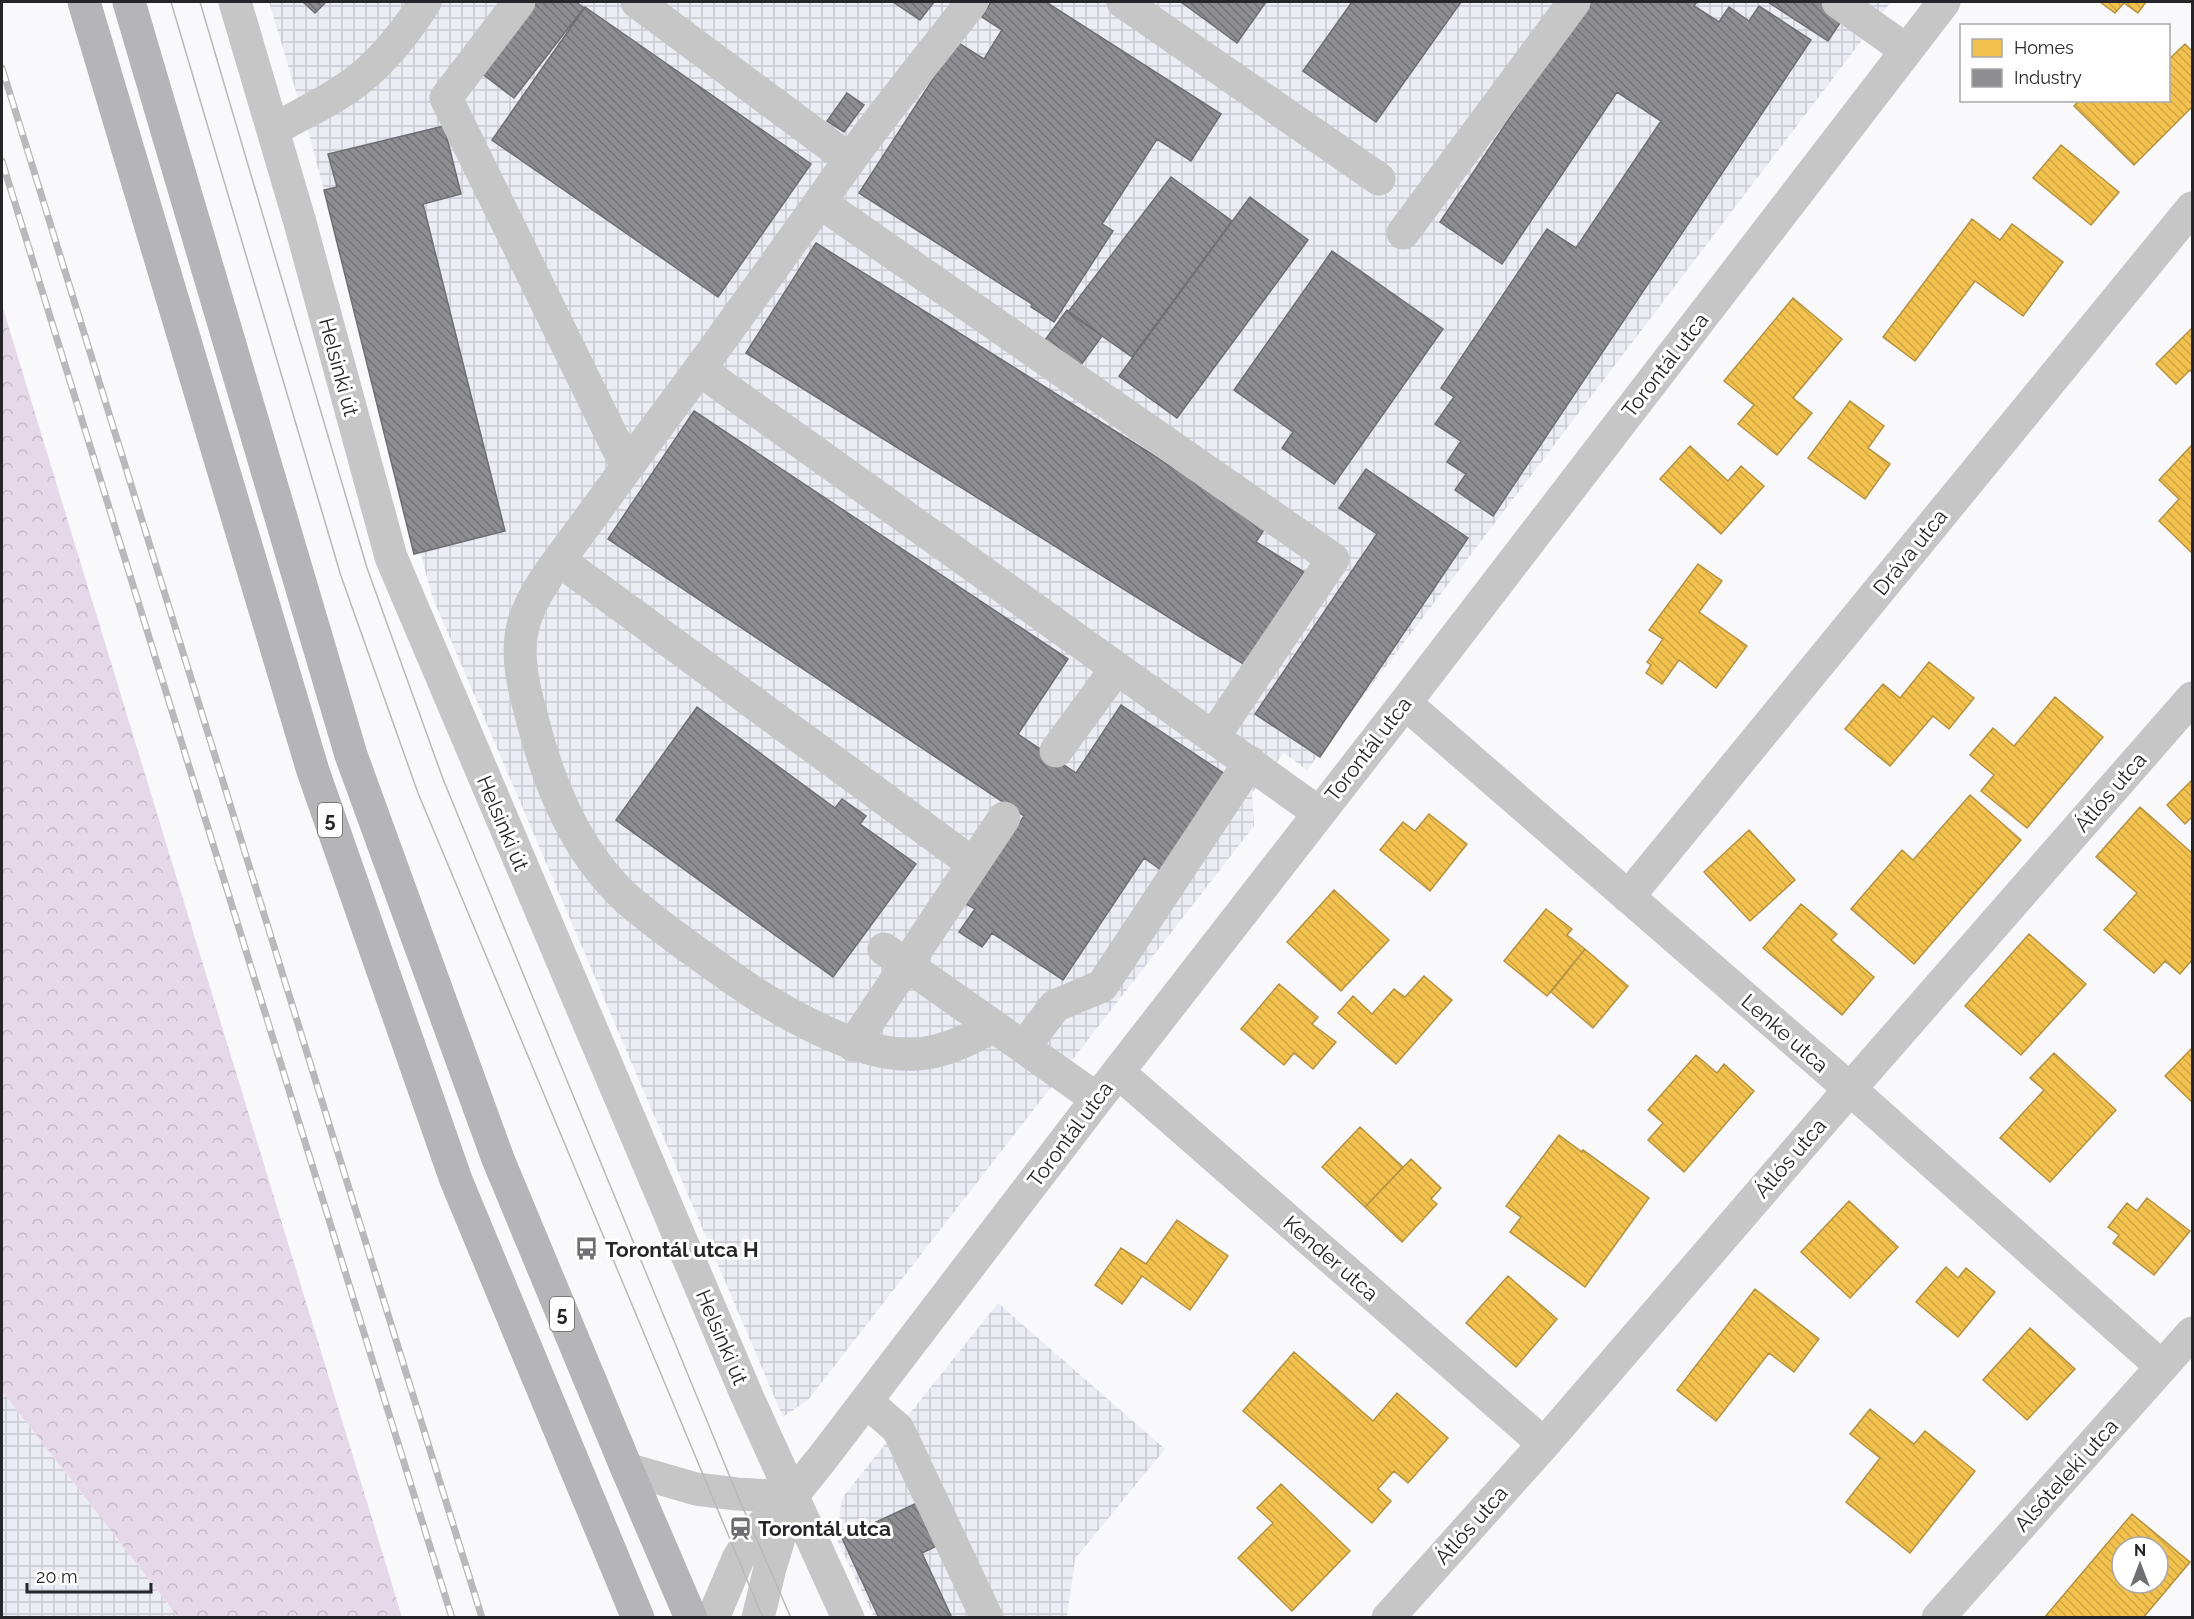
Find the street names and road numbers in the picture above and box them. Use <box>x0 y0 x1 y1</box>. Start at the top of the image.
street label: Torontál utca <box>1616 308 1714 422</box>
street label: Helsinki út <box>314 315 364 419</box>
street label: Dráva utca <box>1868 504 1952 600</box>
street label: Torontál utca <box>1319 692 1417 806</box>
street label: Átlós utca <box>2069 747 2151 837</box>
street label: Helsinki út <box>472 772 534 874</box>
road number: 5 <box>318 803 342 837</box>
street label: Lenke utca <box>1736 988 1834 1078</box>
street label: Torontál utca <box>1022 1076 1118 1192</box>
street label: Átlós utca <box>1749 1113 1831 1203</box>
street label: Kender utca <box>1279 1210 1383 1306</box>
street label: Helsinki út <box>691 1286 753 1388</box>
road number: 5 <box>550 1297 574 1331</box>
street label: Alsóteleki utca <box>2009 1414 2123 1536</box>
street label: Átlós utca <box>1429 1481 1513 1569</box>

